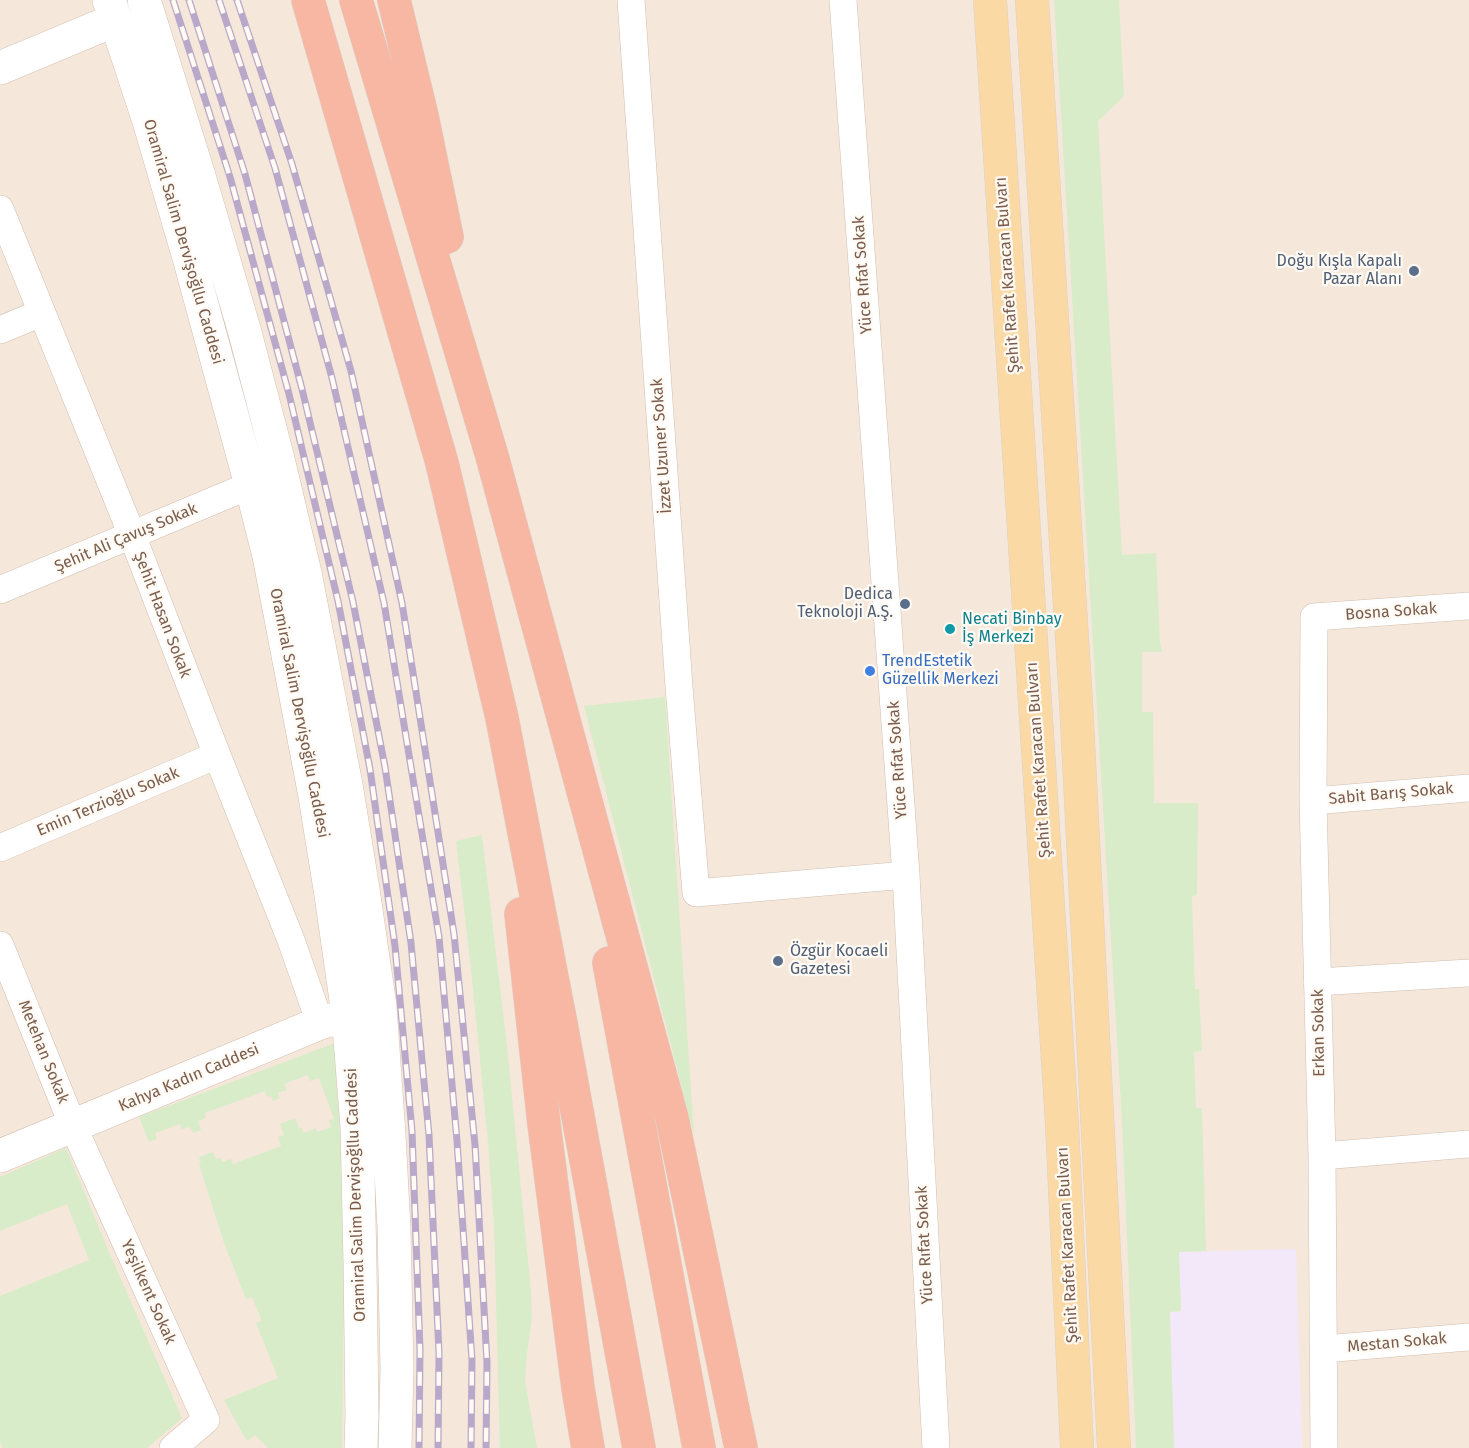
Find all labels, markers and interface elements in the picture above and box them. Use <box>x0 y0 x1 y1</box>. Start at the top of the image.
street label: Oramiral Salim Dervişoğllu Caddesi <box>139 117 227 367</box>
street label: Şehit Rafet Karacan Bulvarı <box>992 176 1024 374</box>
street label: Yüce Rıfat Sokak <box>849 215 877 335</box>
place label: Doğu Kışla Kapalı Pazar Alanı <box>1277 252 1402 290</box>
marker: Doğu Kışla Kapalı Pazar Alanı <box>1407 264 1421 278</box>
street label: İzzet Uzuner Sokak <box>648 378 676 514</box>
street label: Şehit Ali Çavuş Sokak <box>52 499 200 577</box>
street label: Şehit Hasan Sokak <box>129 549 195 681</box>
place label: Dedica Teknoloji A.Ş. <box>797 585 893 623</box>
street label: Oramiral Salim Dervişoğllu Caddesi <box>265 586 333 840</box>
marker: Dedica Teknoloji A.Ş. <box>898 597 912 611</box>
street label: Bosna Sokak <box>1345 599 1437 625</box>
place label: Necati Binbay İş Merkezi <box>962 610 1062 648</box>
marker: Necati Binbay İş Merkezi <box>943 622 957 636</box>
place label: TrendEstetik Güzellik Merkezi <box>882 652 999 690</box>
street label: Şehit Rafet Karacan Bulvarı <box>1023 661 1055 859</box>
marker: TrendEstetik Güzellik Merkezi <box>863 664 877 678</box>
street label: Yüce Rıfat Sokak <box>884 700 912 820</box>
street label: Emin Terzioğlu Sokak <box>34 763 182 841</box>
street label: Sabit Barış Sokak <box>1328 779 1454 809</box>
place label: Özgür Kocaeli Gazetesi <box>790 942 888 980</box>
marker: Özgür Kocaeli Gazetesi <box>771 954 785 968</box>
street label: Erkan Sokak <box>1309 989 1329 1077</box>
street label: Metehan Sokak <box>13 997 73 1107</box>
street label: Kahya Kadın Caddesi <box>116 1040 262 1116</box>
street label: Oramiral Salim Dervişoğllu Caddesi <box>342 1068 370 1322</box>
street label: Şehit Rafet Karacan Bulvarı <box>1053 1147 1083 1343</box>
street label: Yüce Rıfat Sokak <box>912 1185 938 1305</box>
street label: Yeşilkent Sokak <box>116 1237 180 1347</box>
street label: Mestan Sokak <box>1347 1329 1447 1357</box>

